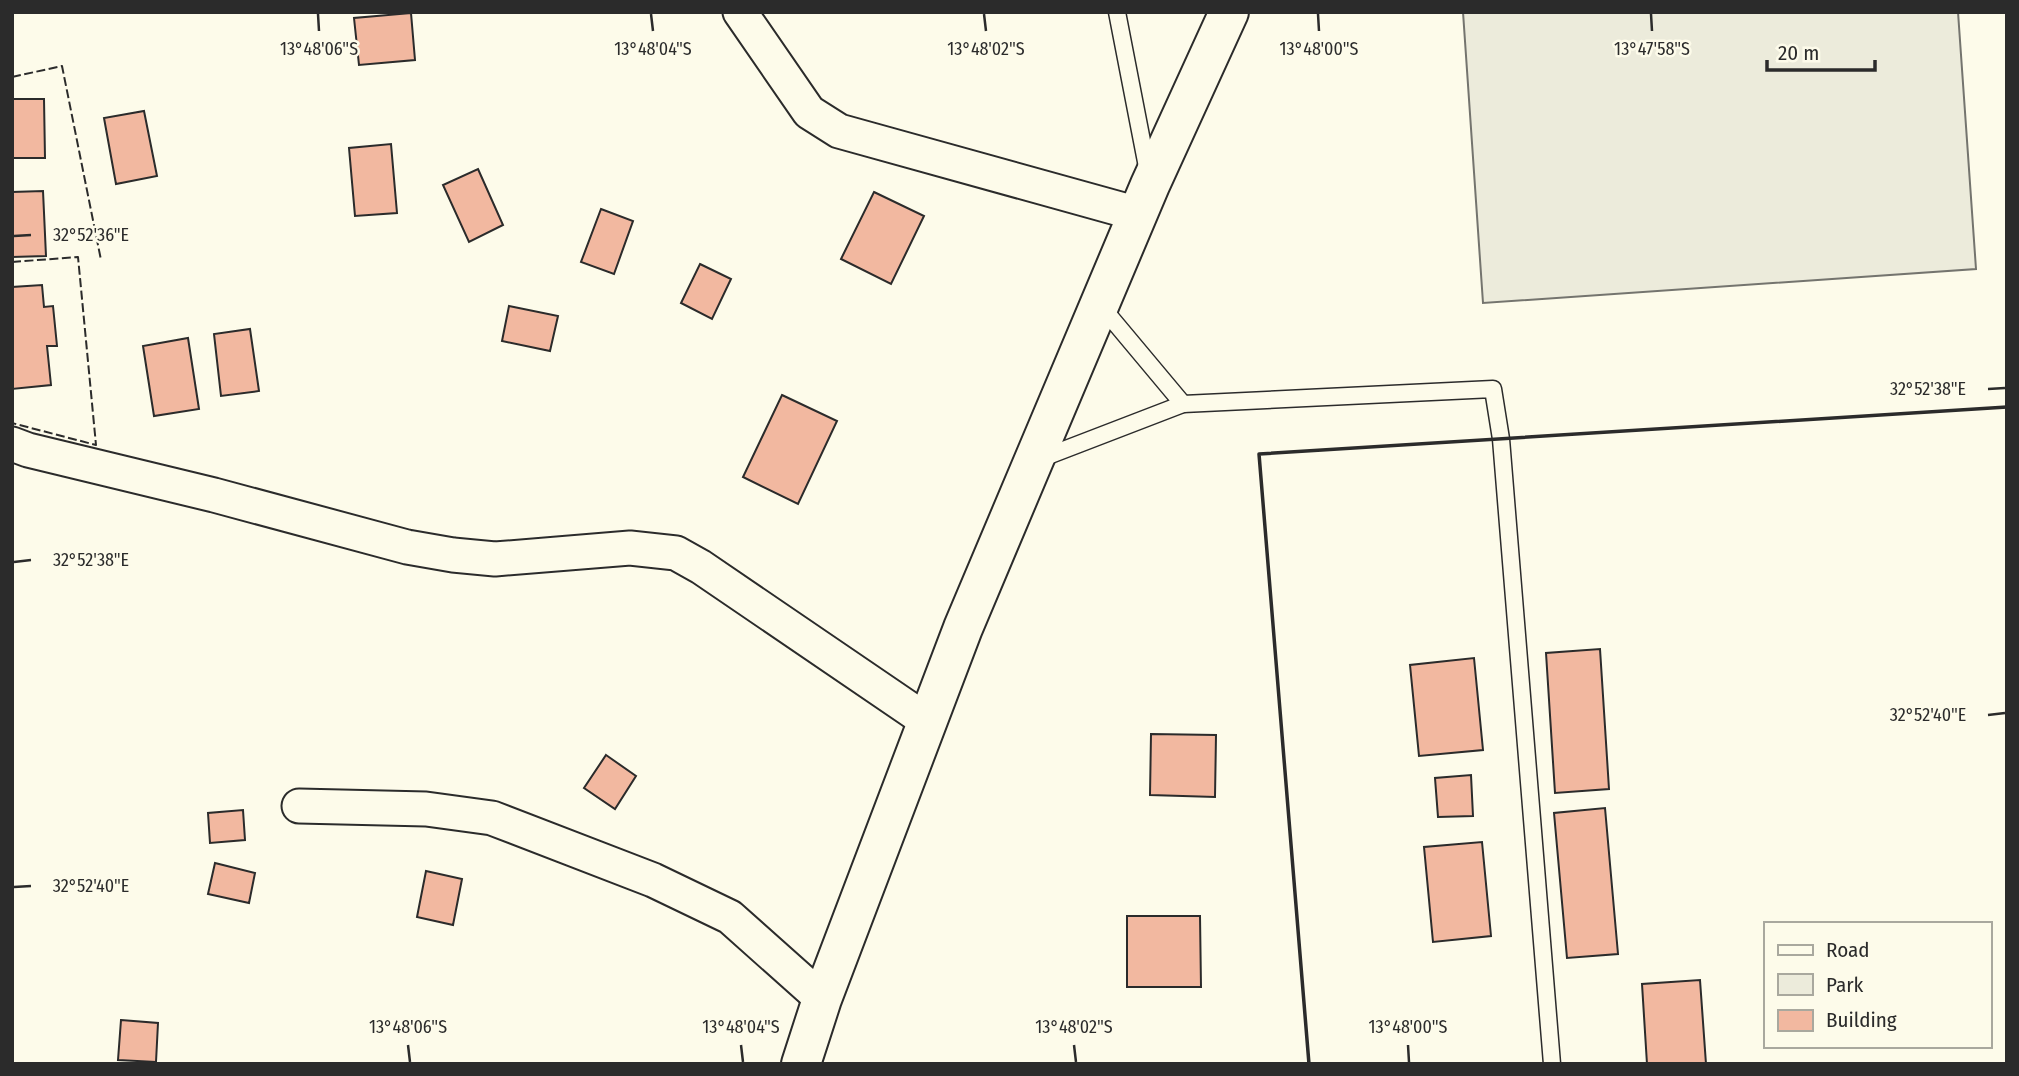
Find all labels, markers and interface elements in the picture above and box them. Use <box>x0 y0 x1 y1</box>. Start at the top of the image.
scale bar <box>1767 28 1876 72</box>
text: 13°48'06"S <box>280 38 358 60</box>
text: 13°48'04"S <box>614 38 692 60</box>
text: 13°48'02"S <box>947 38 1025 60</box>
text: 13°48'00"S <box>1280 38 1358 60</box>
text: 13°47'58"S <box>1614 38 1690 60</box>
text: 20 m <box>1778 40 1819 66</box>
text: 32°52'36"E <box>53 224 129 246</box>
text: 32°52'38"E <box>1890 378 1966 400</box>
text: 32°52'38"E <box>53 549 129 571</box>
text: 32°52'40"E <box>1890 704 1966 726</box>
text: 32°52'40"E <box>53 875 129 897</box>
legend <box>1764 922 1991 1048</box>
text: Road <box>1826 937 1870 963</box>
text: Park <box>1826 972 1864 998</box>
text: Building <box>1826 1007 1897 1033</box>
text: 13°48'06"S <box>369 1016 447 1038</box>
text: 13°48'04"S <box>702 1016 780 1038</box>
text: 13°48'02"S <box>1035 1016 1113 1038</box>
text: 13°48'00"S <box>1369 1016 1447 1038</box>

